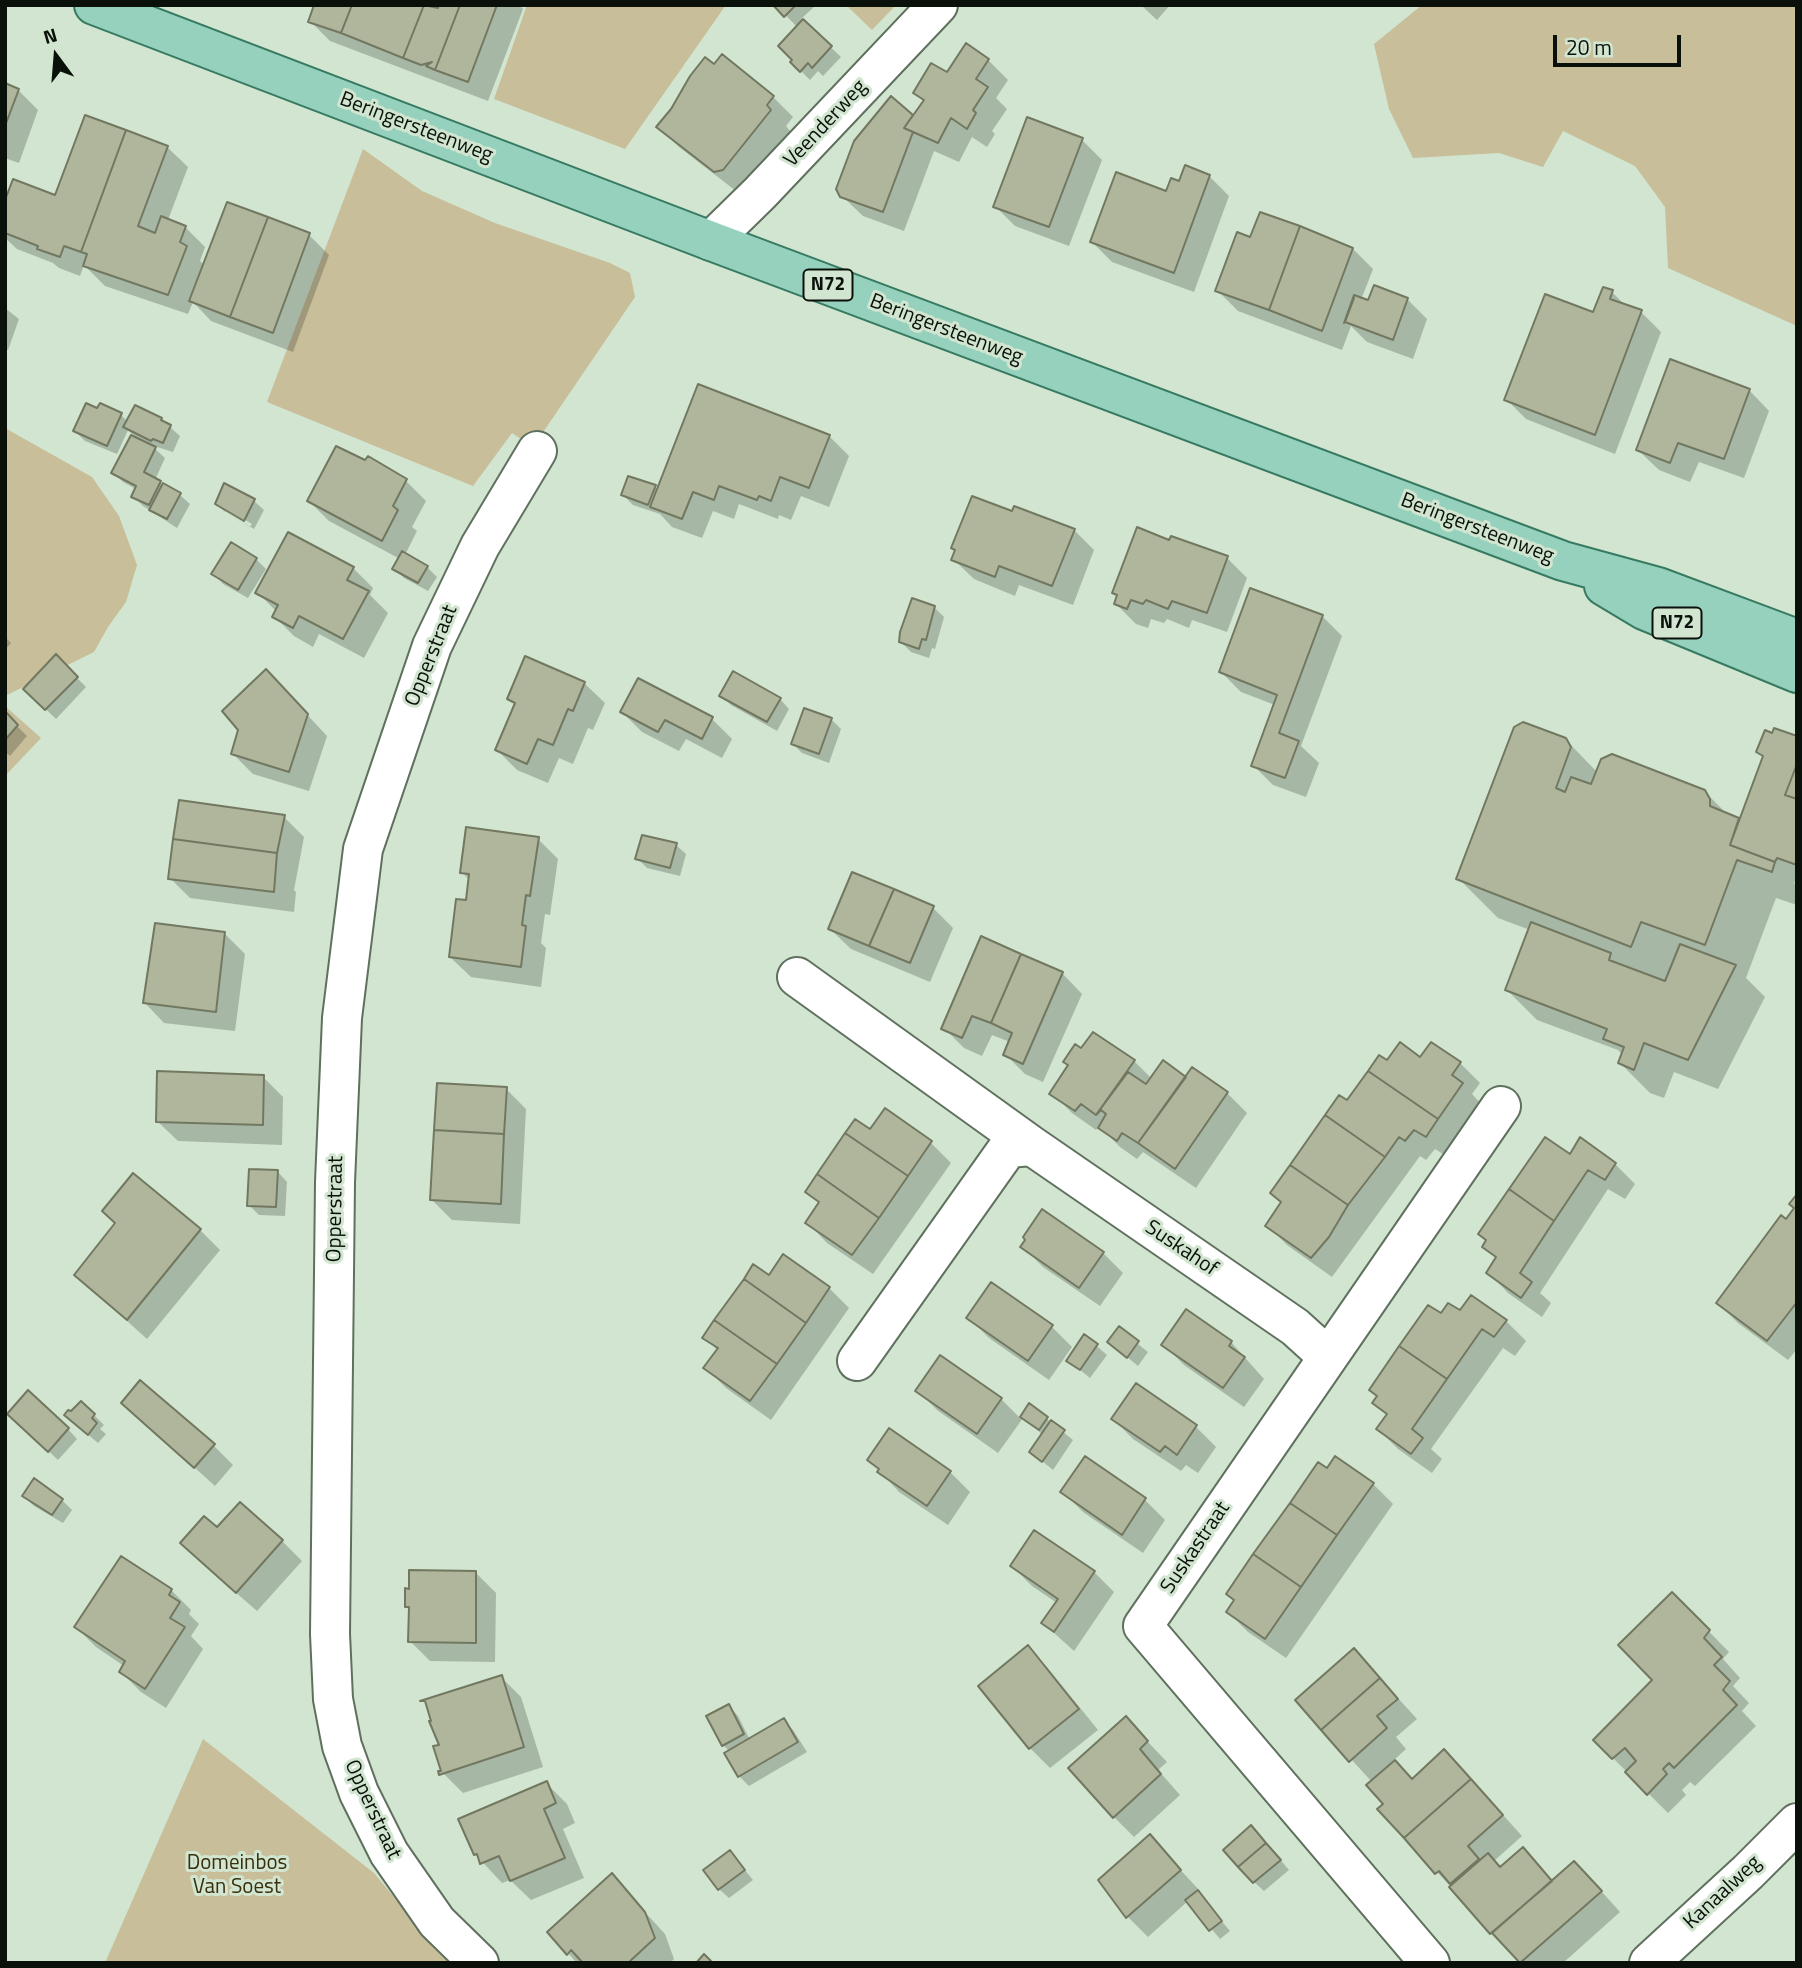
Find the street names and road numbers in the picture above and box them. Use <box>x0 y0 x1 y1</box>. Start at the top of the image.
street label: Veenderweg <box>779 75 873 173</box>
street label: Beringersteenweg <box>336 87 496 169</box>
road number: N72 <box>804 270 852 300</box>
street label: Beringersteenweg <box>866 289 1026 371</box>
street label: Beringersteenweg <box>1397 488 1557 570</box>
street label: Opperstraat <box>400 602 464 710</box>
road number: N72 <box>1652 608 1702 638</box>
street label: Opperstraat <box>322 1155 350 1263</box>
street label: Suskahof <box>1140 1216 1222 1282</box>
street label: Suskastraat <box>1156 1497 1236 1599</box>
street label: Opperstraat <box>338 1756 406 1864</box>
street label: Kanaalweg <box>1679 1851 1767 1935</box>

